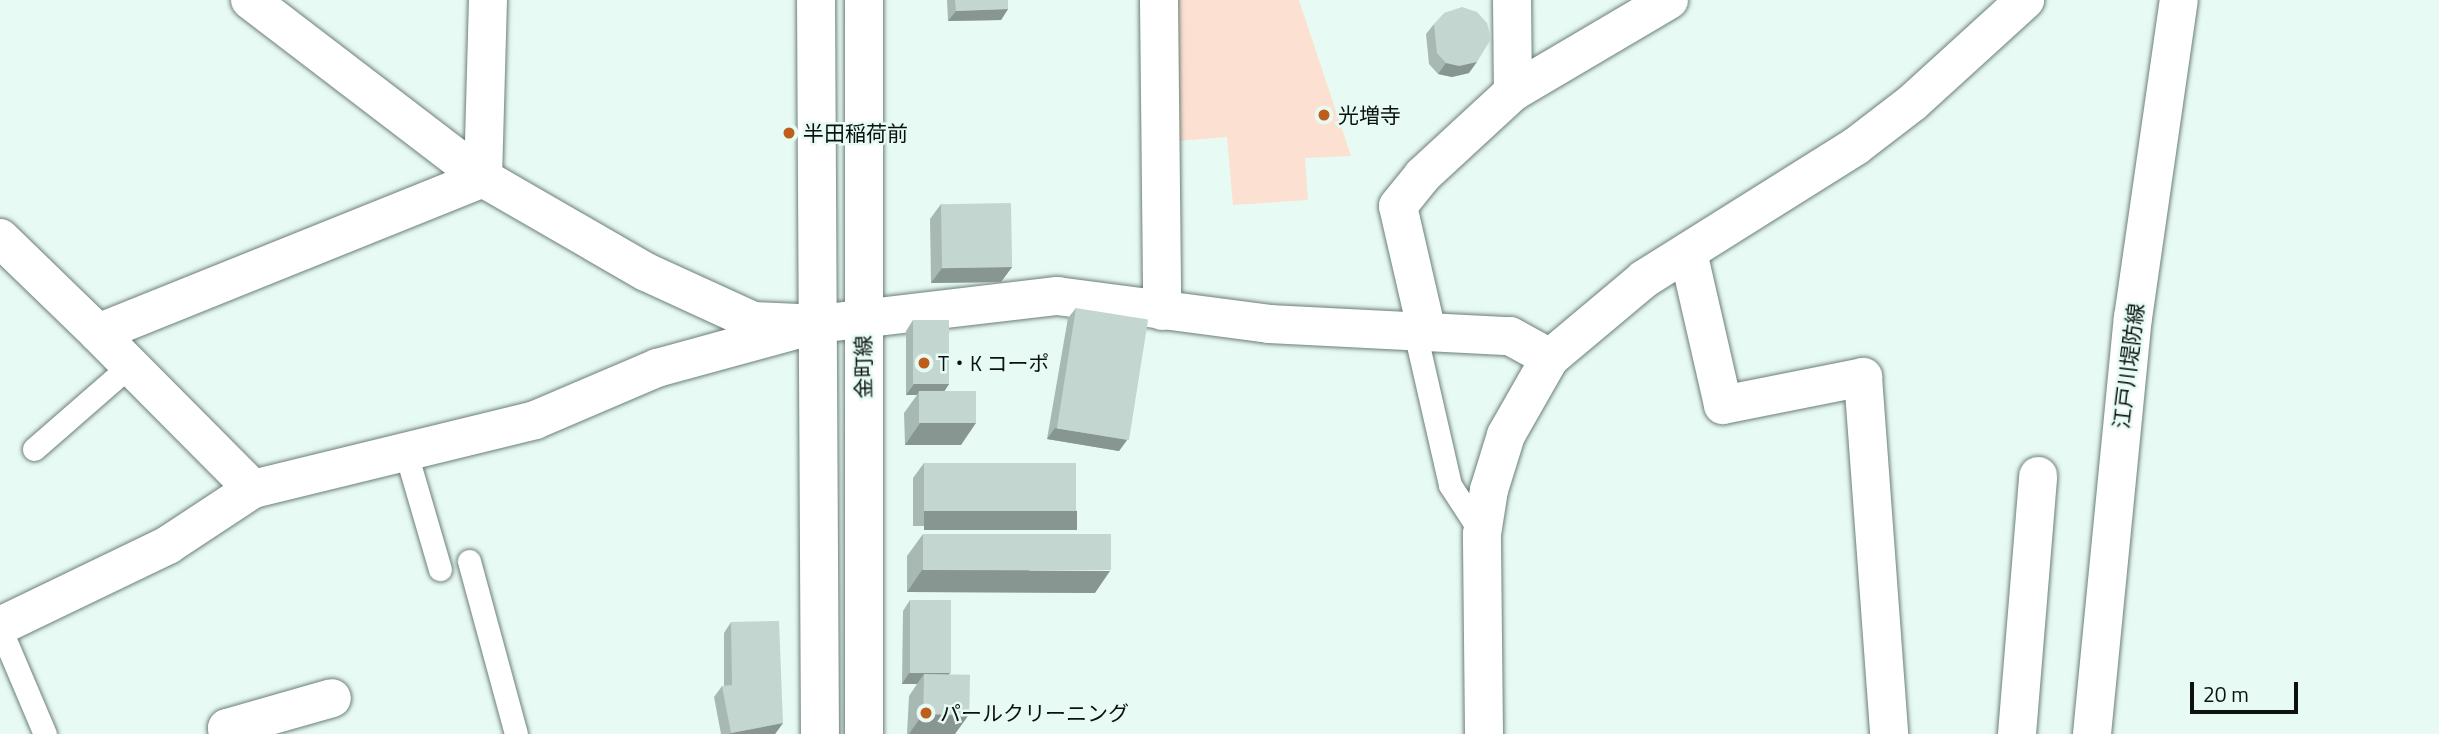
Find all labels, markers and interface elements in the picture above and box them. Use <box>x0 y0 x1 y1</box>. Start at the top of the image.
place label: 光増寺 <box>1338 102 1401 128</box>
marker: 光増寺 <box>1316 107 1332 123</box>
place label: 半田稲荷前 <box>803 120 908 146</box>
marker: 半田稲荷前 <box>781 125 797 141</box>
street label: 江戸川堤防線 <box>2108 302 2148 430</box>
street label: 金町線 <box>850 335 876 399</box>
place label: T・K コーポ <box>938 350 1050 376</box>
marker: T・K コーポ <box>916 355 932 371</box>
scale bar <box>2194 668 2302 712</box>
text: 20 m <box>2203 678 2249 710</box>
place label: パールクリーニング <box>940 700 1129 726</box>
marker: パールクリーニング <box>918 705 934 721</box>

